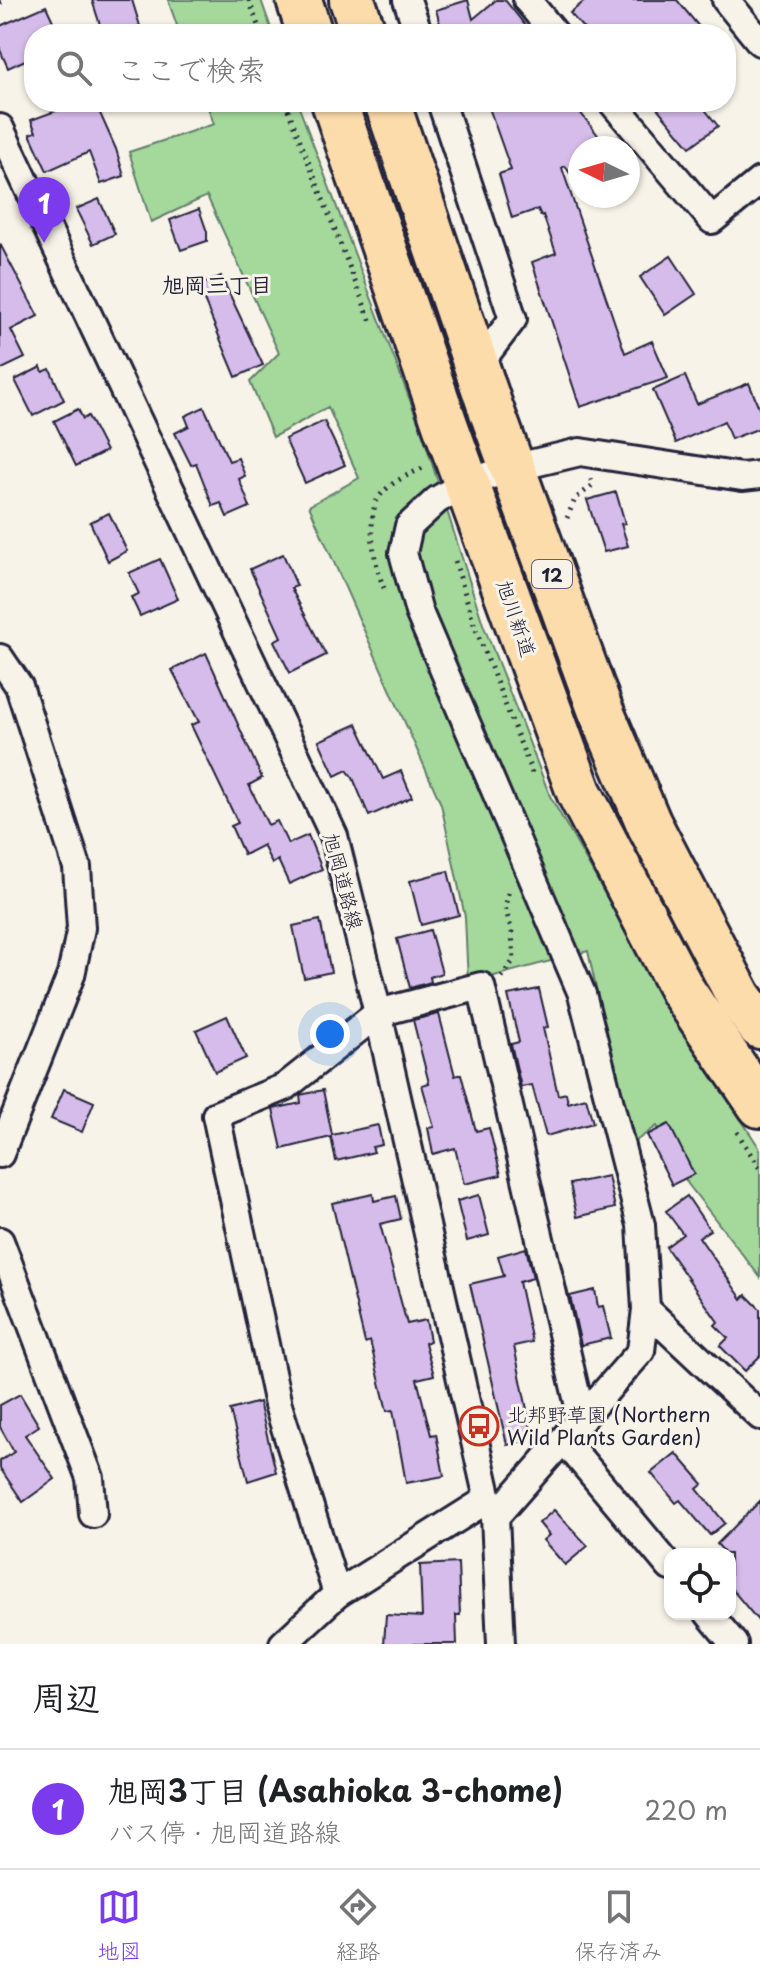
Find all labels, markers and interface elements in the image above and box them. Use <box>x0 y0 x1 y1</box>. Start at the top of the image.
search box <box>24 24 736 112</box>
icon: search <box>52 46 96 90</box>
text: ここで検索 <box>116 46 266 91</box>
north arrow <box>568 136 640 208</box>
pin: 1 <box>18 177 70 243</box>
district label: 旭岡三丁目 <box>162 267 272 300</box>
road number: 12 <box>532 560 572 588</box>
street label: 旭川新道 <box>490 575 544 661</box>
street label: 旭岡道路線 <box>317 829 371 933</box>
your location <box>310 1014 350 1054</box>
place label: 北邦野草園 (Northern Wild Plants Garden) <box>507 1399 711 1452</box>
bus stop icon: 北邦野草園 (Northern Wild Plants Garden) <box>458 1405 500 1447</box>
map controls <box>664 1548 736 1620</box>
button: locate <box>664 1548 736 1620</box>
text: 周辺 <box>32 1670 100 1722</box>
text: 旭岡3丁目 (Asahioka 3-chome) <box>108 1767 563 1812</box>
text: 1 <box>52 1790 64 1829</box>
text: 220 m <box>644 1790 728 1829</box>
text: バス停 · 旭岡道路線 <box>108 1812 340 1851</box>
tab: 地図 <box>97 1885 141 1966</box>
tab: 経路 <box>336 1885 380 1966</box>
tab: 保存済み <box>575 1885 663 1966</box>

